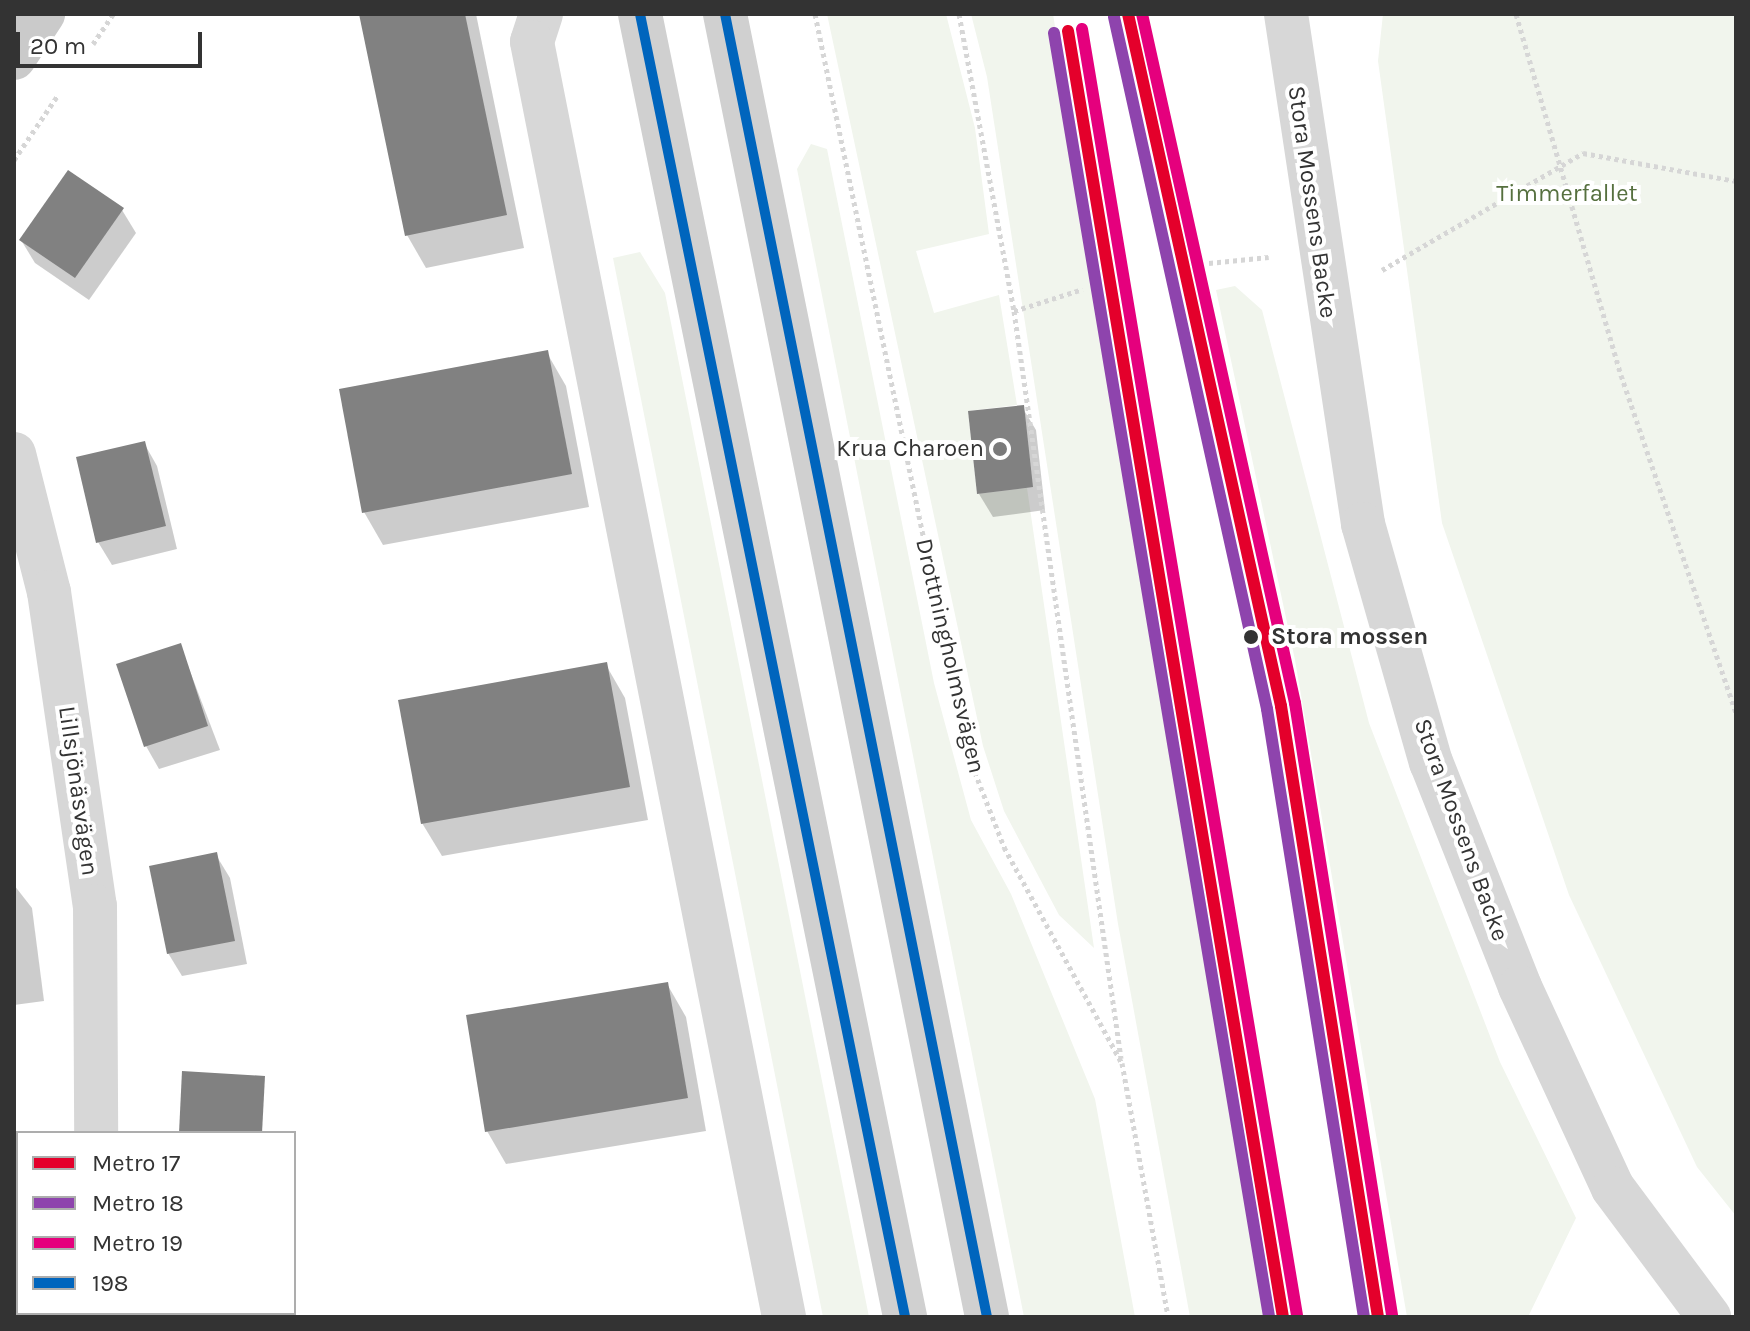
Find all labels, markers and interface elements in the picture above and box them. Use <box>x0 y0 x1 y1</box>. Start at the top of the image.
scale bar <box>20 16 206 66</box>
text: 20 m <box>30 32 86 60</box>
street label: Stora Mossens Backe <box>1281 84 1343 320</box>
park label: Timmerfallet <box>1496 180 1638 208</box>
place label: Krua Charoen <box>836 435 984 463</box>
marker: Krua Charoen <box>991 440 1009 458</box>
street label: Drottningholmsvägen <box>909 536 991 776</box>
place label: Stora mossen <box>1271 623 1428 651</box>
marker: Stora mossen <box>1238 624 1264 650</box>
street label: Lillsjönäsvägen <box>52 704 104 878</box>
street label: Stora Mossens Backe <box>1407 715 1515 945</box>
legend <box>16 1131 296 1315</box>
text: Metro 17 <box>92 1149 180 1177</box>
text: Metro 18 <box>92 1189 184 1217</box>
text: Metro 19 <box>92 1229 183 1257</box>
text: 198 <box>92 1269 129 1297</box>

